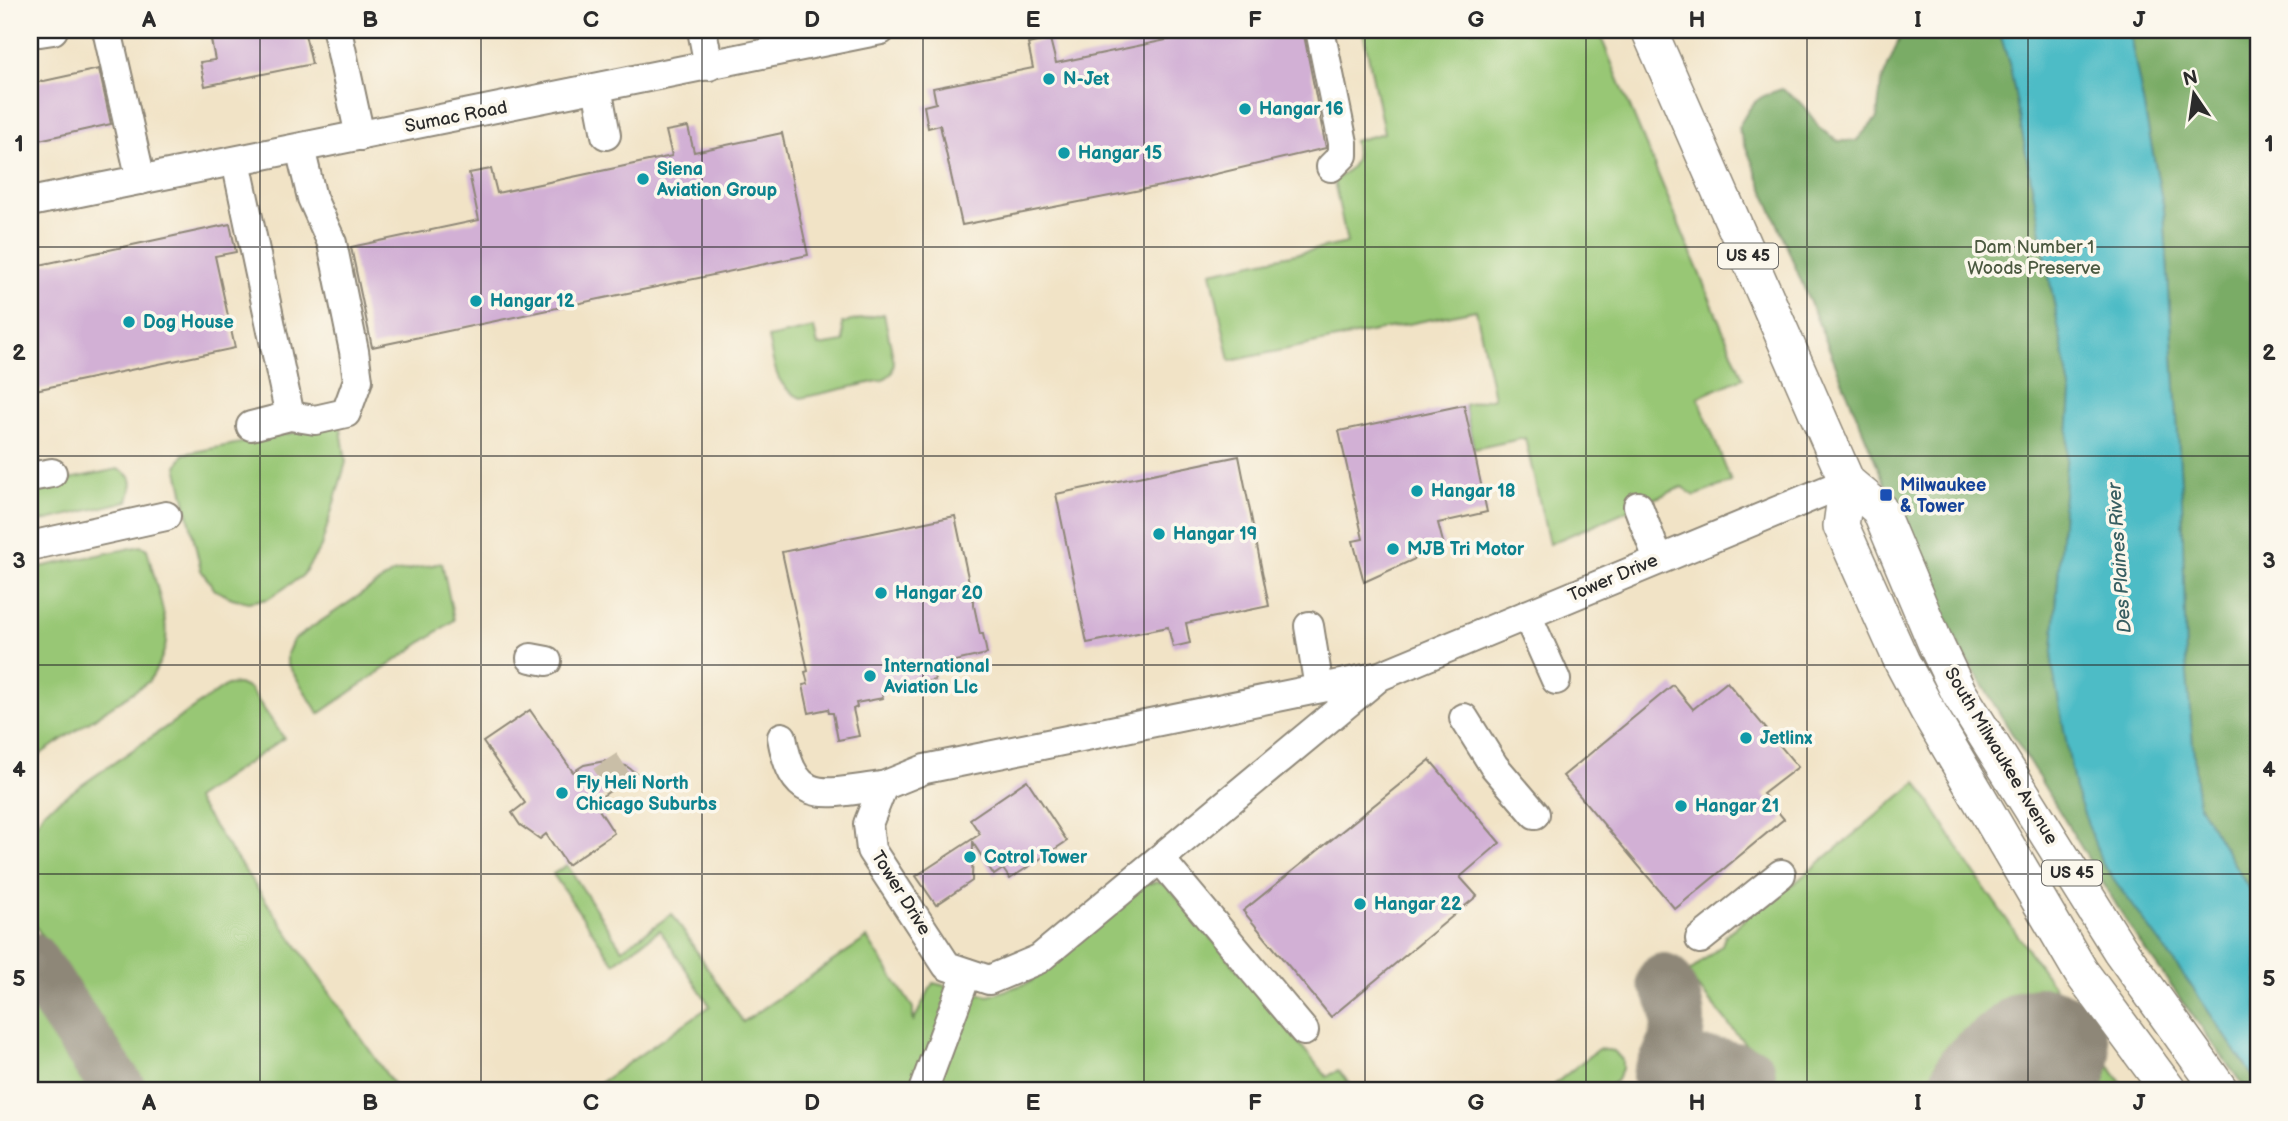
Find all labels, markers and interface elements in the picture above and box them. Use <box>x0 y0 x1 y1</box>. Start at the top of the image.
text: A <box>141 6 157 34</box>
text: B <box>362 6 378 34</box>
text: C <box>583 6 599 34</box>
text: D <box>804 6 820 34</box>
text: E <box>1026 6 1041 34</box>
text: F <box>1248 6 1262 34</box>
text: G <box>1468 6 1485 34</box>
text: H <box>1688 6 1706 34</box>
text: I <box>1914 6 1922 34</box>
text: J <box>2133 6 2146 34</box>
north arrow <box>2158 60 2228 130</box>
text: N <box>2181 66 2200 92</box>
place label: N-Jet <box>1063 69 1109 90</box>
marker: N-Jet <box>1041 71 1057 87</box>
street label: Sumac Road <box>403 97 509 137</box>
place label: Hangar 16 <box>1259 99 1344 120</box>
marker: Hangar 16 <box>1237 101 1253 117</box>
text: 1 <box>14 130 24 158</box>
text: 1 <box>2264 130 2274 158</box>
place label: Hangar 15 <box>1078 143 1162 164</box>
marker: Hangar 15 <box>1056 145 1072 161</box>
place label: Siena Aviation Group <box>656 159 777 201</box>
marker: Siena Aviation Group <box>635 171 651 187</box>
park label: Dam Number 1 Woods Preserve <box>1967 237 2101 279</box>
road number: US 45 <box>1718 244 1778 268</box>
place label: Hangar 12 <box>490 291 575 312</box>
marker: Hangar 12 <box>468 293 484 309</box>
place label: Dog House <box>143 312 234 333</box>
marker: Dog House <box>121 314 137 330</box>
text: 2 <box>12 339 26 367</box>
text: 2 <box>2262 339 2276 367</box>
place label: Milwaukee & Tower <box>1900 475 1986 517</box>
place label: Hangar 18 <box>1431 481 1516 502</box>
water label: Des Plaines River <box>2103 481 2137 634</box>
marker: Hangar 18 <box>1409 483 1425 499</box>
marker: Milwaukee & Tower <box>1878 487 1894 503</box>
place label: Hangar 19 <box>1173 524 1257 545</box>
marker: Hangar 19 <box>1151 526 1167 542</box>
place label: MJB Tri Motor <box>1407 539 1525 560</box>
marker: MJB Tri Motor <box>1385 541 1401 557</box>
text: 3 <box>12 547 26 575</box>
text: 3 <box>2262 547 2276 575</box>
street label: Tower Drive <box>1565 550 1661 606</box>
place label: Hangar 20 <box>895 583 983 604</box>
marker: Hangar 20 <box>873 585 889 601</box>
place label: International Aviation Llc <box>883 656 989 698</box>
street label: South Milwaukee Avenue <box>1940 664 2062 848</box>
marker: International Aviation Llc <box>862 668 878 684</box>
place label: Jetlinx <box>1760 728 1812 749</box>
marker: Jetlinx <box>1738 730 1754 746</box>
text: 4 <box>12 756 26 784</box>
text: 4 <box>2262 756 2276 784</box>
place label: Fly Heli North Chicago Suburbs <box>576 773 717 815</box>
marker: Fly Heli North Chicago Suburbs <box>554 785 570 801</box>
place label: Hangar 21 <box>1695 796 1779 817</box>
marker: Hangar 21 <box>1673 798 1689 814</box>
street label: Tower Drive <box>867 847 935 939</box>
place label: Cotrol Tower <box>984 847 1088 868</box>
marker: Cotrol Tower <box>962 849 978 865</box>
road number: US 45 <box>2042 860 2102 886</box>
place label: Hangar 22 <box>1374 894 1462 915</box>
marker: Hangar 22 <box>1352 896 1368 912</box>
text: 5 <box>12 965 26 993</box>
text: 5 <box>2262 965 2276 993</box>
text: A <box>141 1089 157 1117</box>
text: B <box>362 1089 378 1117</box>
text: C <box>583 1089 599 1117</box>
text: D <box>804 1089 820 1117</box>
text: E <box>1026 1089 1041 1117</box>
text: F <box>1248 1089 1262 1117</box>
text: G <box>1468 1089 1485 1117</box>
text: H <box>1688 1089 1706 1117</box>
text: I <box>1914 1089 1922 1117</box>
text: J <box>2133 1089 2146 1117</box>

